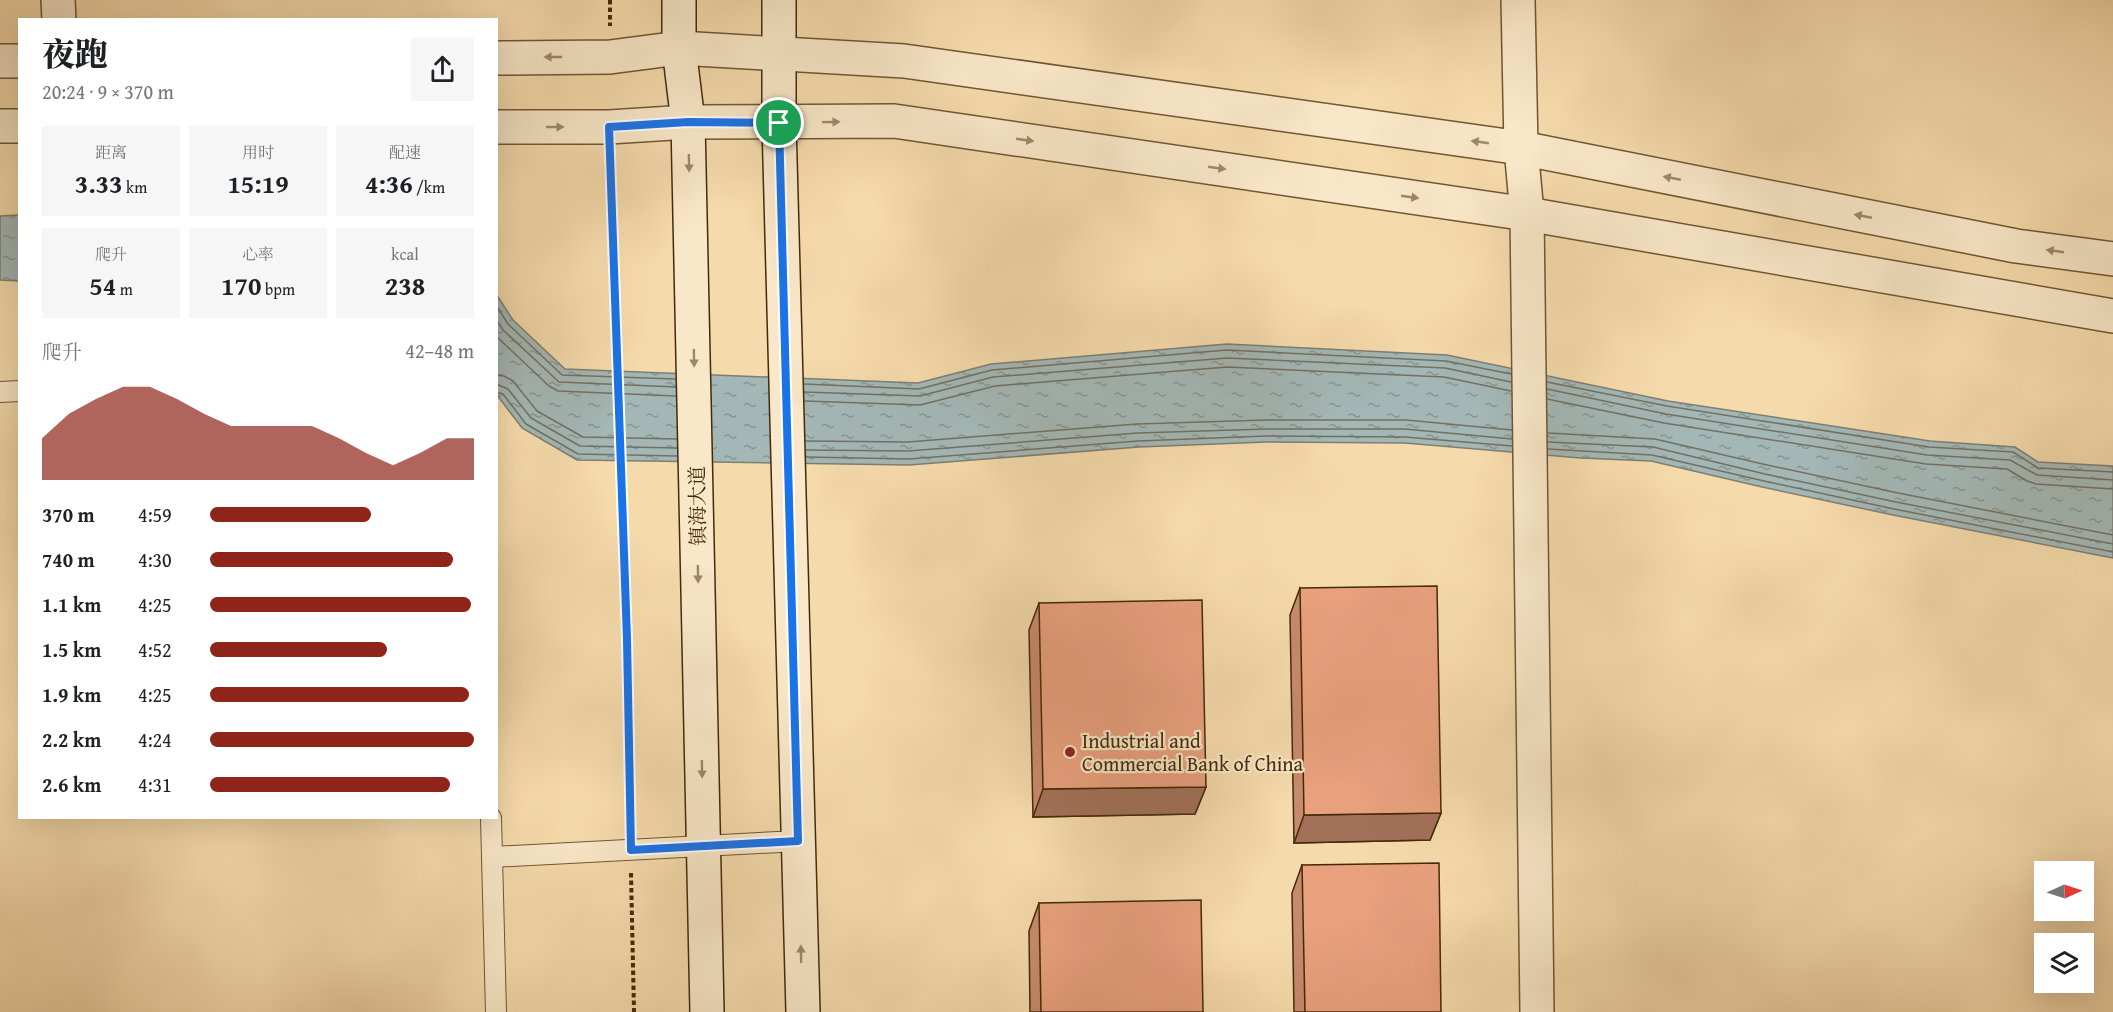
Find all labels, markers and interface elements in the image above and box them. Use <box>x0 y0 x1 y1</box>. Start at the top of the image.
text: 夜跑 <box>42 30 108 78</box>
button: share <box>411 38 474 101</box>
one-way arrow <box>544 52 563 62</box>
text: 20:24 · 9 × 370 m <box>42 77 174 106</box>
pin <box>753 97 804 148</box>
icon: arrive <box>762 106 795 139</box>
one-way arrow <box>821 117 840 127</box>
one-way arrow <box>545 122 564 132</box>
one-way arrow <box>1015 136 1034 145</box>
one-way arrow <box>1471 138 1490 147</box>
text: 距离 <box>95 140 127 164</box>
text: 用时 <box>242 140 274 164</box>
text: 配速 <box>389 140 421 164</box>
one-way arrow <box>685 153 694 172</box>
text: 3.33 <box>75 164 123 203</box>
text: 15:19 <box>227 164 289 203</box>
text: 4:36 <box>365 164 413 203</box>
one-way arrow <box>1208 164 1227 173</box>
one-way arrow <box>1662 173 1681 182</box>
text: km <box>123 175 147 199</box>
text: /km <box>413 175 445 199</box>
one-way arrow <box>1401 192 1420 201</box>
one-way arrow <box>1854 211 1873 220</box>
text: 爬升 <box>95 242 127 266</box>
text: 心率 <box>242 242 274 266</box>
text: kcal <box>391 242 419 266</box>
one-way arrow <box>2045 247 2064 256</box>
text: 54 <box>89 266 116 305</box>
text: 170 <box>221 266 261 305</box>
text: 238 <box>385 266 425 305</box>
text: m <box>116 277 133 301</box>
text: bpm <box>261 277 295 301</box>
text: 42–48 m <box>405 336 474 365</box>
text: 爬升 <box>42 337 82 366</box>
one-way arrow <box>689 348 698 367</box>
street label: 镇海大道 <box>682 466 712 546</box>
text: 370 m <box>42 500 95 529</box>
text: 4:59 <box>138 500 172 529</box>
text: 740 m <box>42 545 95 574</box>
text: 4:30 <box>138 545 172 574</box>
one-way arrow <box>693 564 703 583</box>
text: 1.1 km <box>42 590 101 619</box>
text: 4:25 <box>138 590 172 619</box>
text: 1.5 km <box>42 635 101 664</box>
text: 4:52 <box>138 635 172 664</box>
text: 1.9 km <box>42 680 101 709</box>
text: 4:25 <box>138 680 172 709</box>
text: 2.2 km <box>42 725 101 754</box>
text: 4:24 <box>138 725 172 754</box>
place label: Industrial and Commercial Bank of China <box>1082 726 1304 778</box>
marker: Industrial and Commercial Bank of China <box>1063 745 1077 759</box>
one-way arrow <box>698 759 707 778</box>
text: 2.6 km <box>42 770 101 799</box>
text: 4:31 <box>138 770 172 799</box>
north arrow <box>2034 861 2094 921</box>
map controls <box>2034 861 2094 993</box>
button: layers <box>2034 933 2094 993</box>
one-way arrow <box>796 944 806 963</box>

